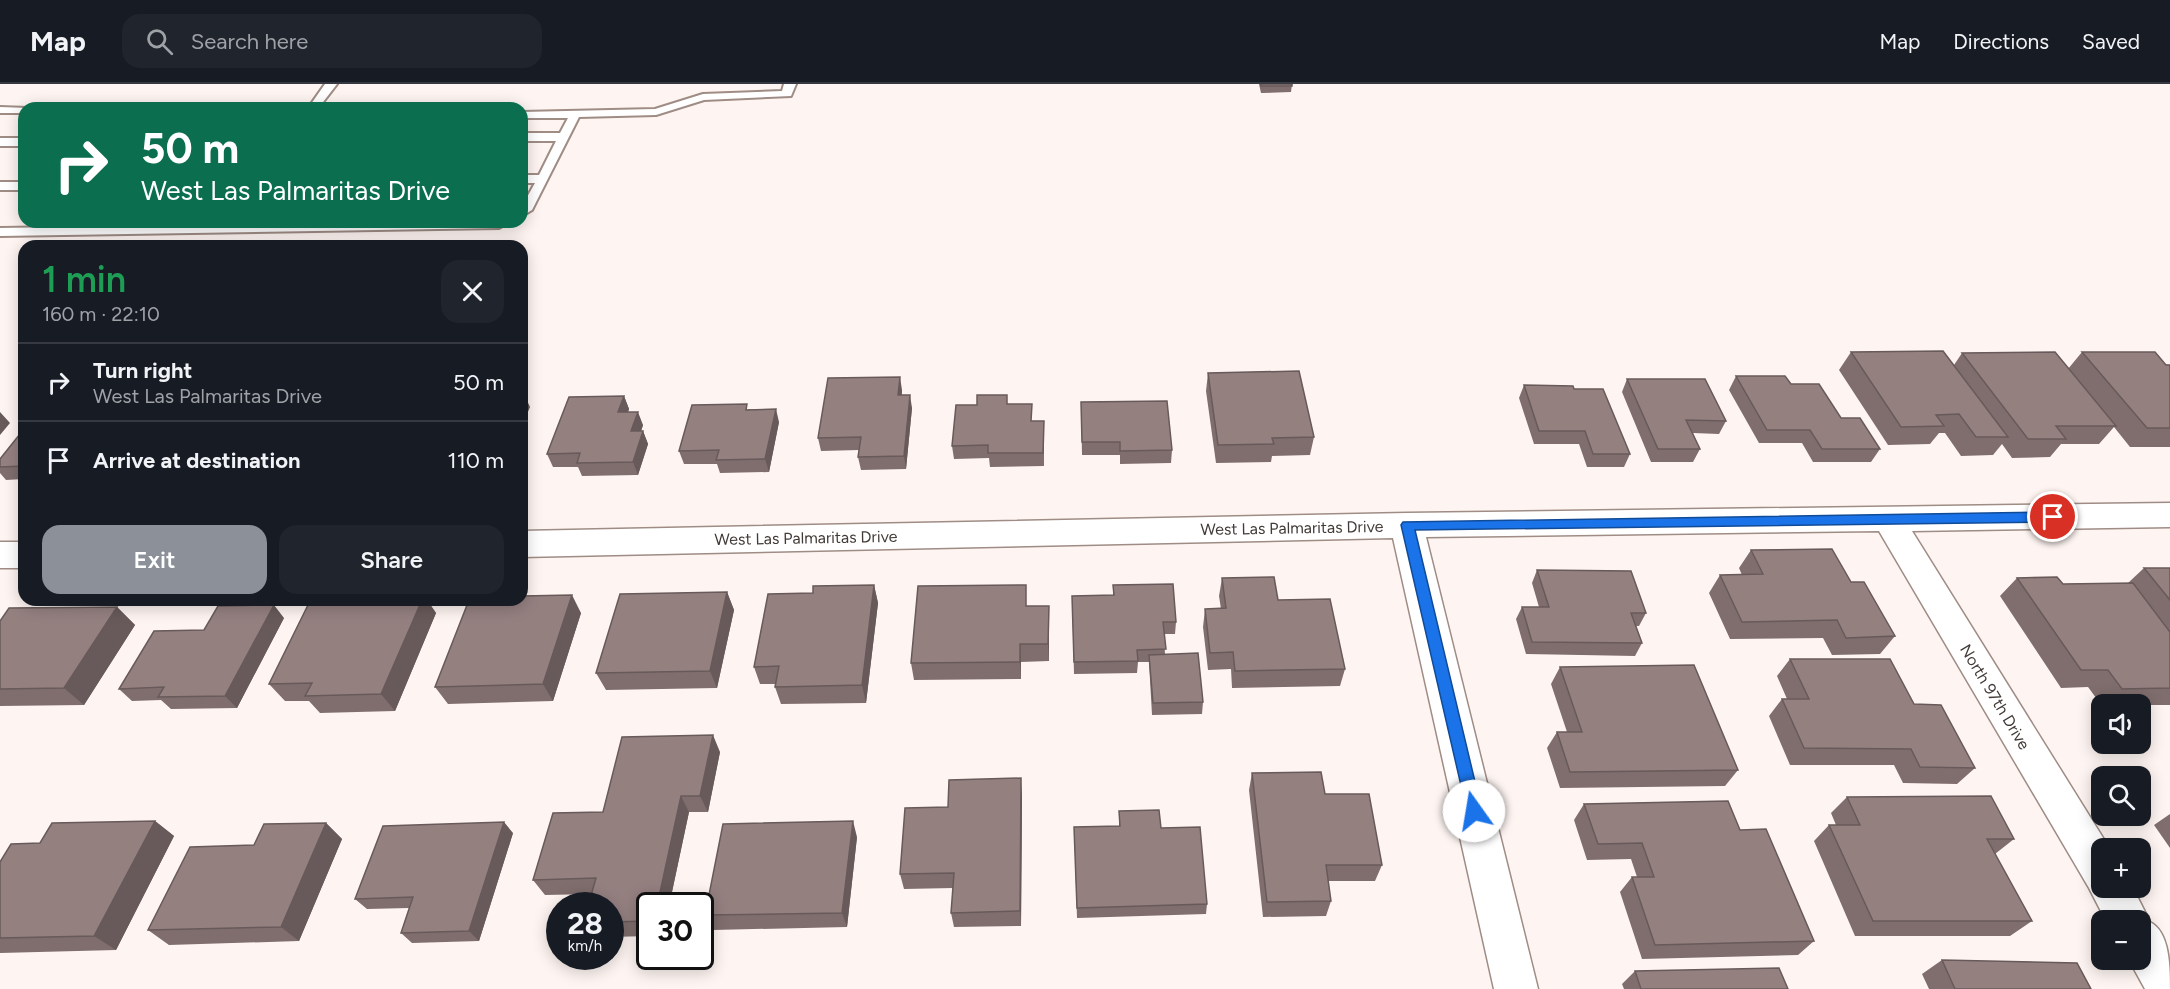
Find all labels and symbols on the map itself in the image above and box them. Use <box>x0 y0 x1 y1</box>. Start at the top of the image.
pin <box>2027 491 2078 542</box>
street label: West Las Palmaritas Drive <box>1200 517 1384 539</box>
street label: West Las Palmaritas Drive <box>714 527 898 549</box>
street label: North 97th Drive <box>1956 641 2034 753</box>
position arrow <box>1442 779 1506 843</box>
speed limit sign: 30 <box>636 892 714 970</box>

